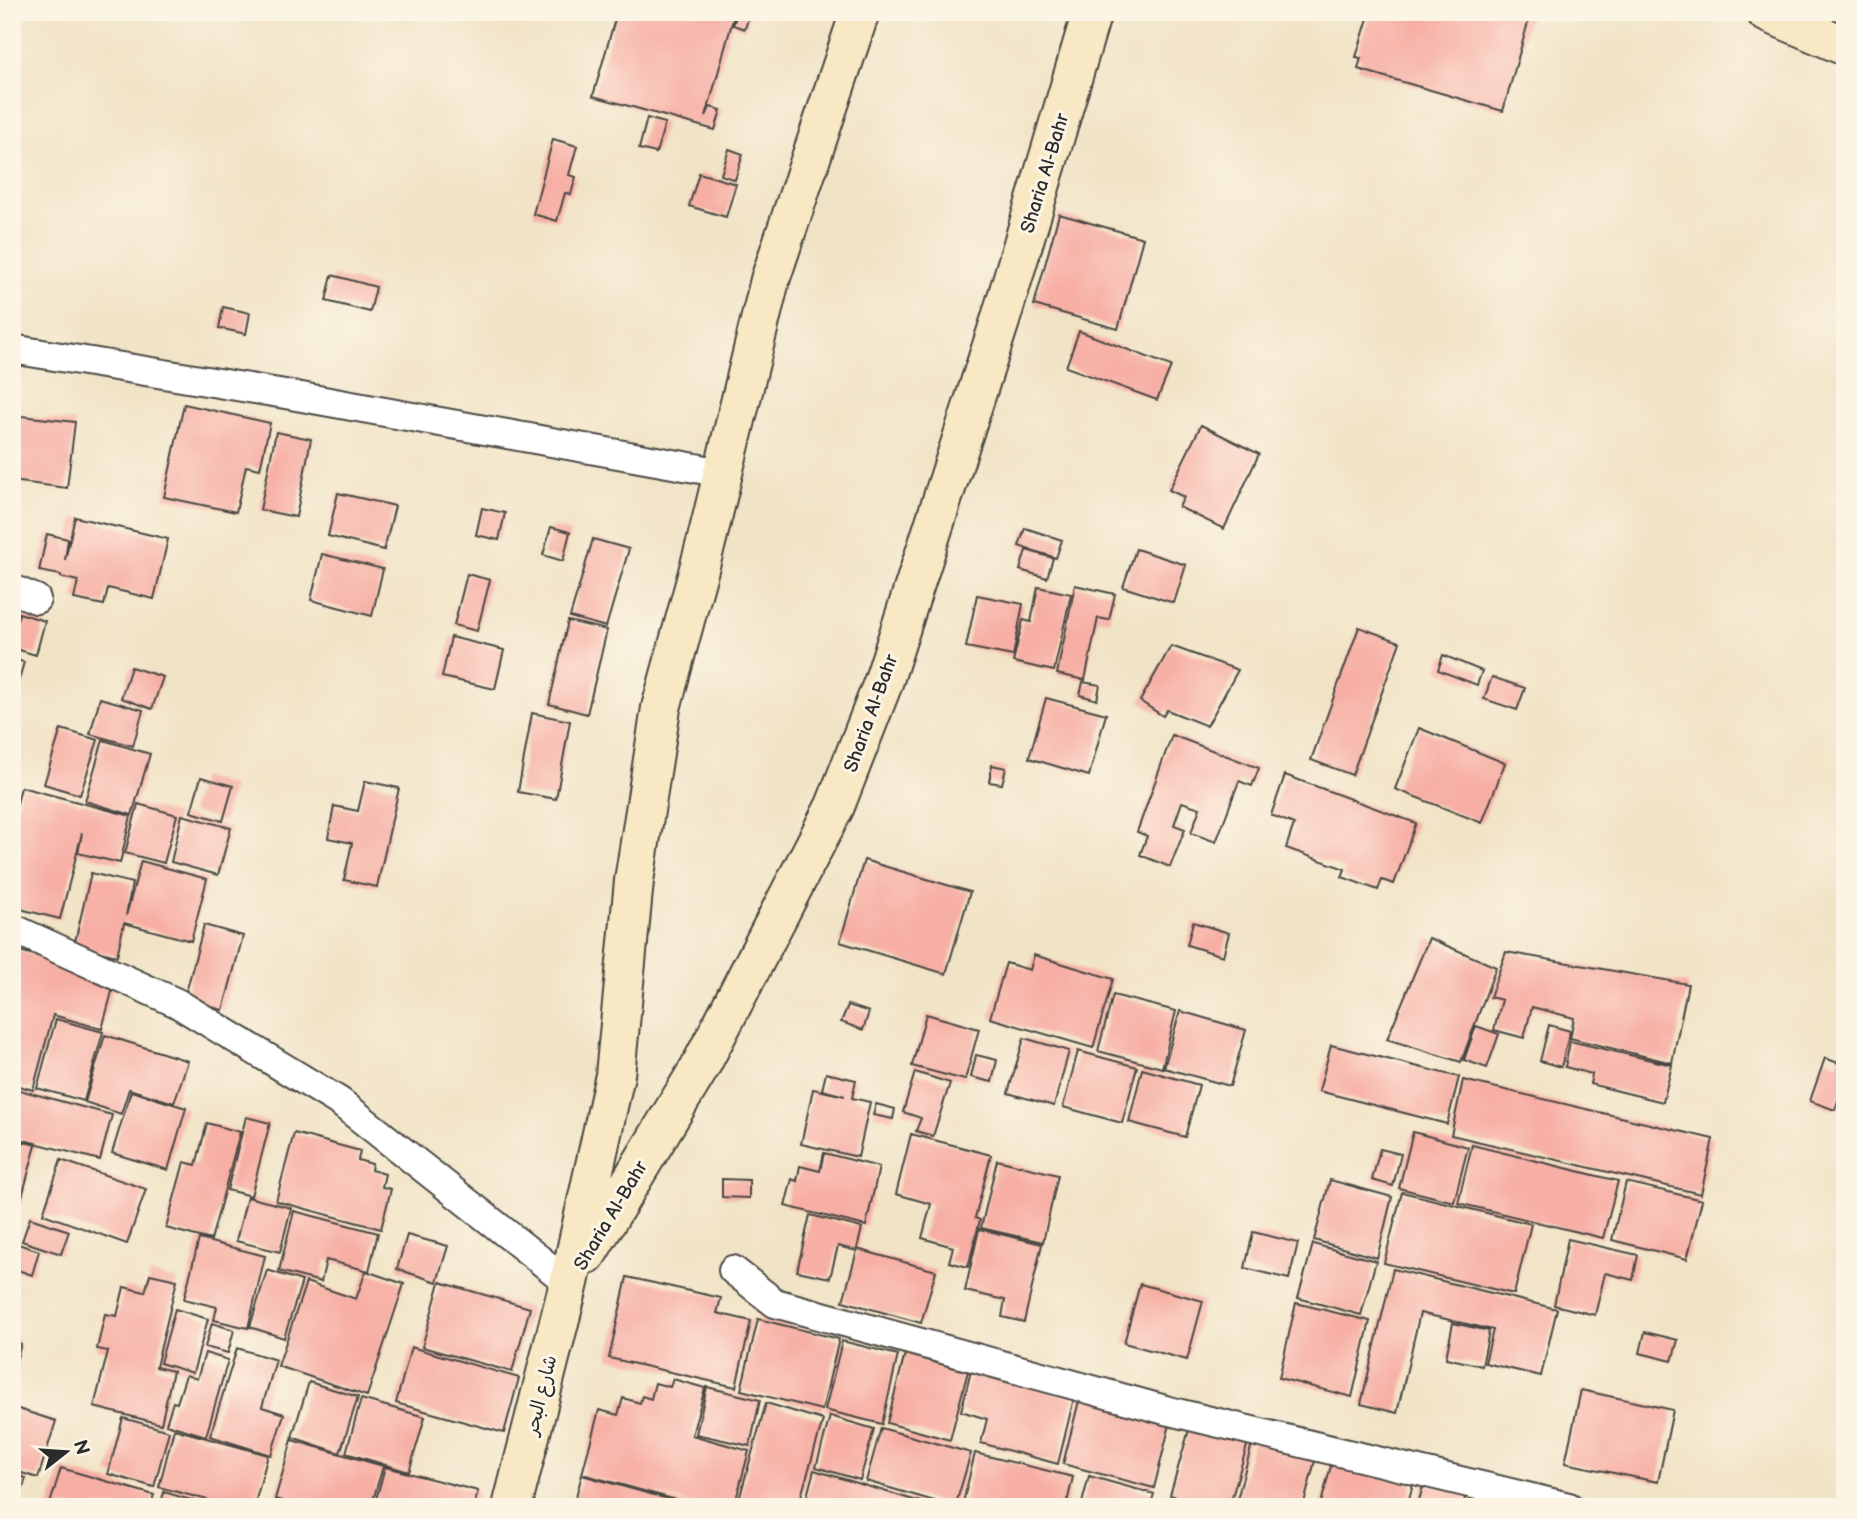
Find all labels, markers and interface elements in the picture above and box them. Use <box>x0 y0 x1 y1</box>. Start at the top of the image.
street label: Sharia Al-Bahr <box>1016 110 1075 236</box>
street label: Sharia Al-Bahr <box>839 650 904 776</box>
street label: Sharia Al-Bahr <box>570 1156 654 1275</box>
street label: شارع البحر <box>520 1353 563 1440</box>
north arrow <box>32 1418 102 1488</box>
text: N <box>68 1437 94 1458</box>

